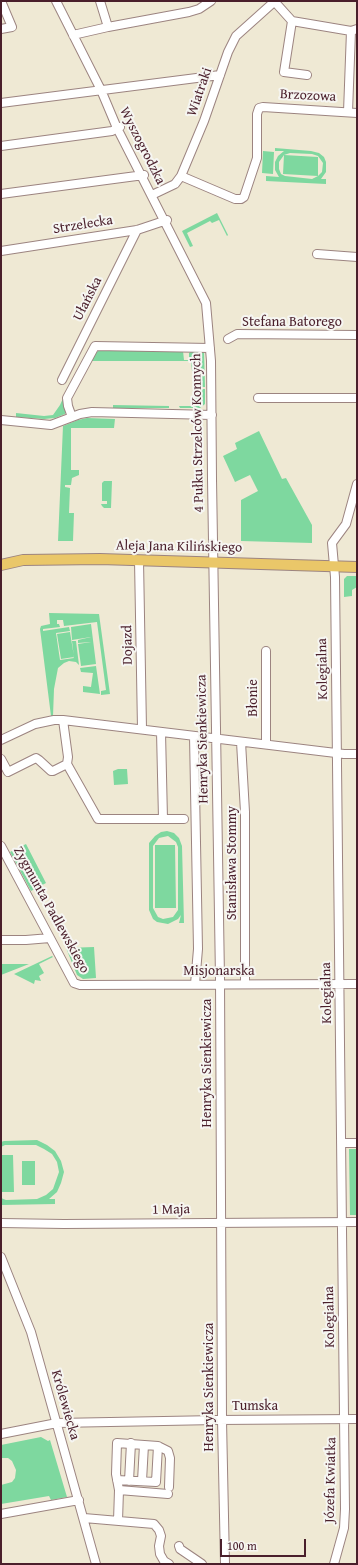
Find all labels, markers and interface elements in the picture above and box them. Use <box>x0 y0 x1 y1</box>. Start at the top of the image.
street label: Wiatraki <box>184 65 216 119</box>
street label: Brzozowa <box>279 86 337 106</box>
street label: Wyszogrodzka <box>115 104 169 188</box>
street label: Strzelecka <box>52 212 114 238</box>
street label: Ułańska <box>70 274 106 324</box>
street label: Stefana Batorego <box>242 314 342 330</box>
street label: 4 Pułku Strzelców Konnych <box>188 353 208 513</box>
street label: Aleja Jana Kilińskiego <box>116 537 242 557</box>
street label: Dojazd <box>119 625 137 665</box>
street label: Kolegialna <box>314 638 332 700</box>
street label: Henryka Sienkiewicza <box>193 674 213 804</box>
street label: Błonie <box>245 679 261 717</box>
street label: Stanisława Stommy <box>224 806 240 920</box>
street label: Zygmunta Padlewskiego <box>9 844 93 976</box>
street label: Kolegialna <box>318 962 336 1024</box>
street label: Misjonarska <box>183 963 255 979</box>
street label: Henryka Sienkiewicza <box>199 999 215 1127</box>
street label: 1 Maja <box>152 1201 190 1219</box>
street label: Kolegialna <box>321 1286 339 1348</box>
street label: Henryka Sienkiewicza <box>201 1323 217 1451</box>
street label: Królewiecka <box>47 1368 83 1442</box>
street label: Tumska <box>232 1398 278 1414</box>
street label: Józefa Kwiatka <box>322 1437 340 1523</box>
scale bar <box>222 1531 308 1557</box>
text: 100 m <box>227 1537 257 1554</box>

